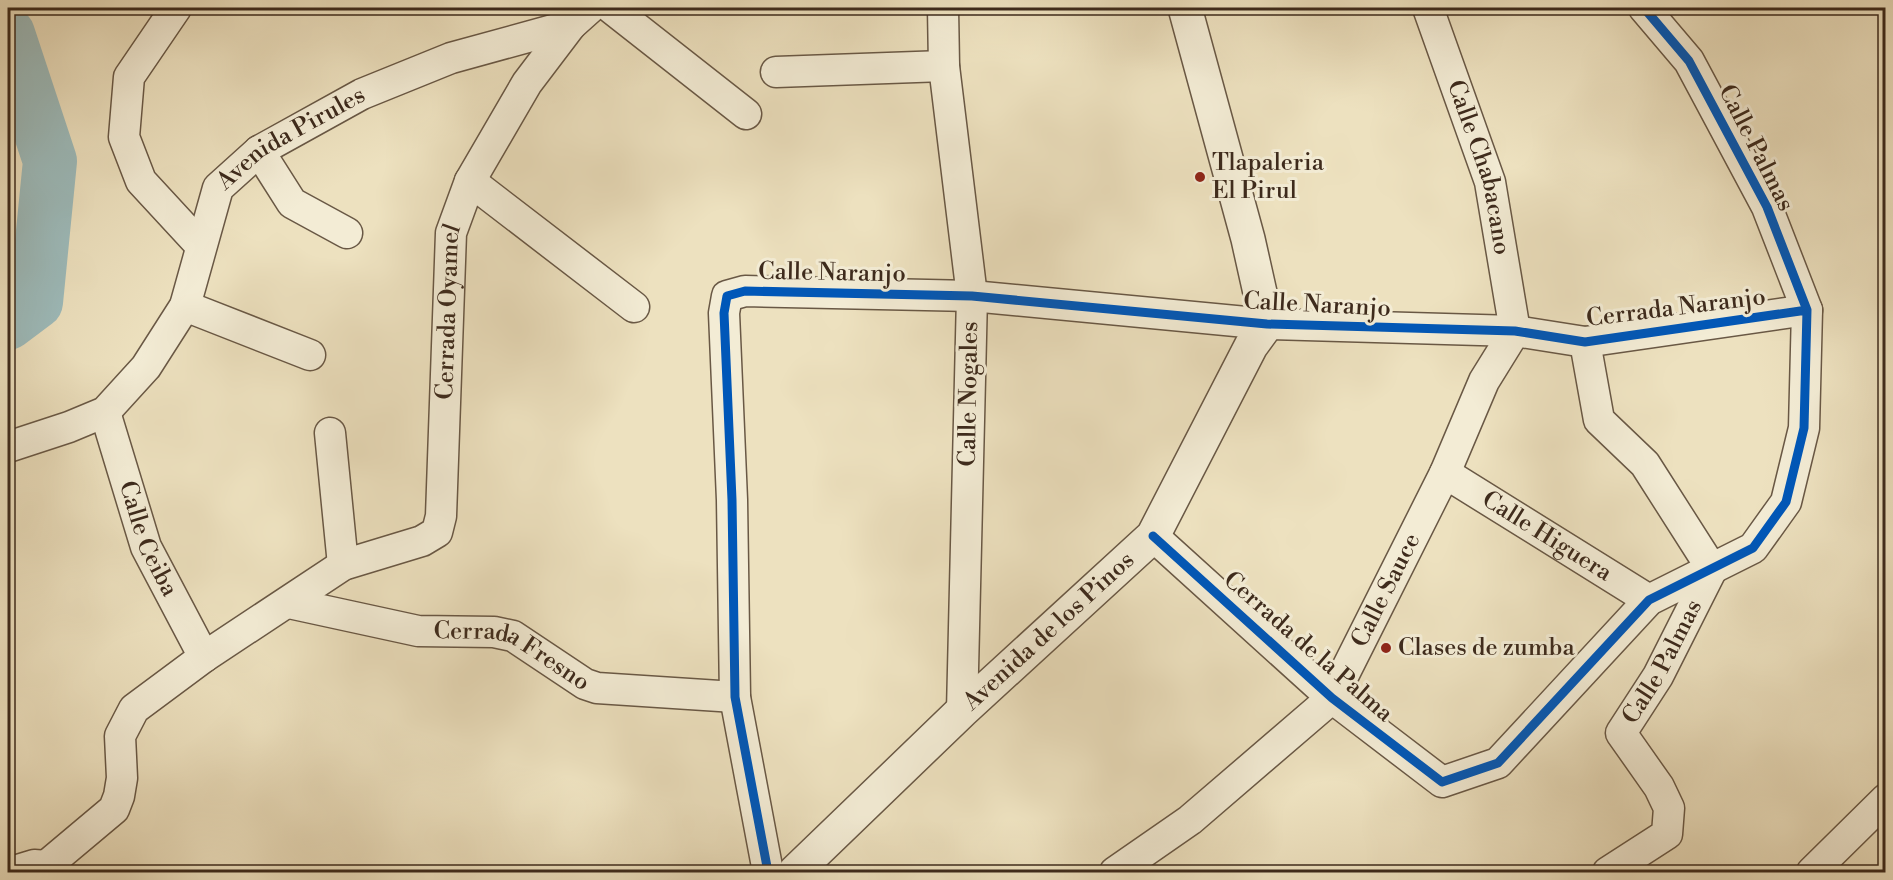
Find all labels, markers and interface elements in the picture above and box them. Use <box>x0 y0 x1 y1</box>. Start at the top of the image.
street label: Calle Chabacano <box>1440 76 1517 257</box>
street label: Avenida Pirules <box>210 80 371 197</box>
street label: Calle Palmas <box>1711 80 1801 216</box>
place label: Tlapaleria El Pirul <box>1212 148 1325 206</box>
marker: Tlapaleria El Pirul <box>1193 170 1207 184</box>
street label: Cerrada Oyamel <box>430 220 468 400</box>
street label: Calle Naranjo <box>758 257 906 289</box>
street label: Cerrada Naranjo <box>1585 282 1767 334</box>
street label: Calle Naranjo <box>1242 286 1392 324</box>
street label: Calle Nogales <box>953 321 985 467</box>
street label: Calle Ceiba <box>112 477 185 603</box>
street label: Calle Higuera <box>1476 485 1618 589</box>
street label: Calle Sauce <box>1345 528 1427 652</box>
street label: Avenida de los Pinos <box>957 545 1141 718</box>
street label: Cerrada de la Palma <box>1217 565 1400 729</box>
street label: Calle Palmas <box>1616 595 1709 730</box>
street label: Cerrada Fresno <box>433 616 595 698</box>
place label: Clases de zumba <box>1398 633 1575 663</box>
marker: Clases de zumba <box>1379 641 1393 655</box>

